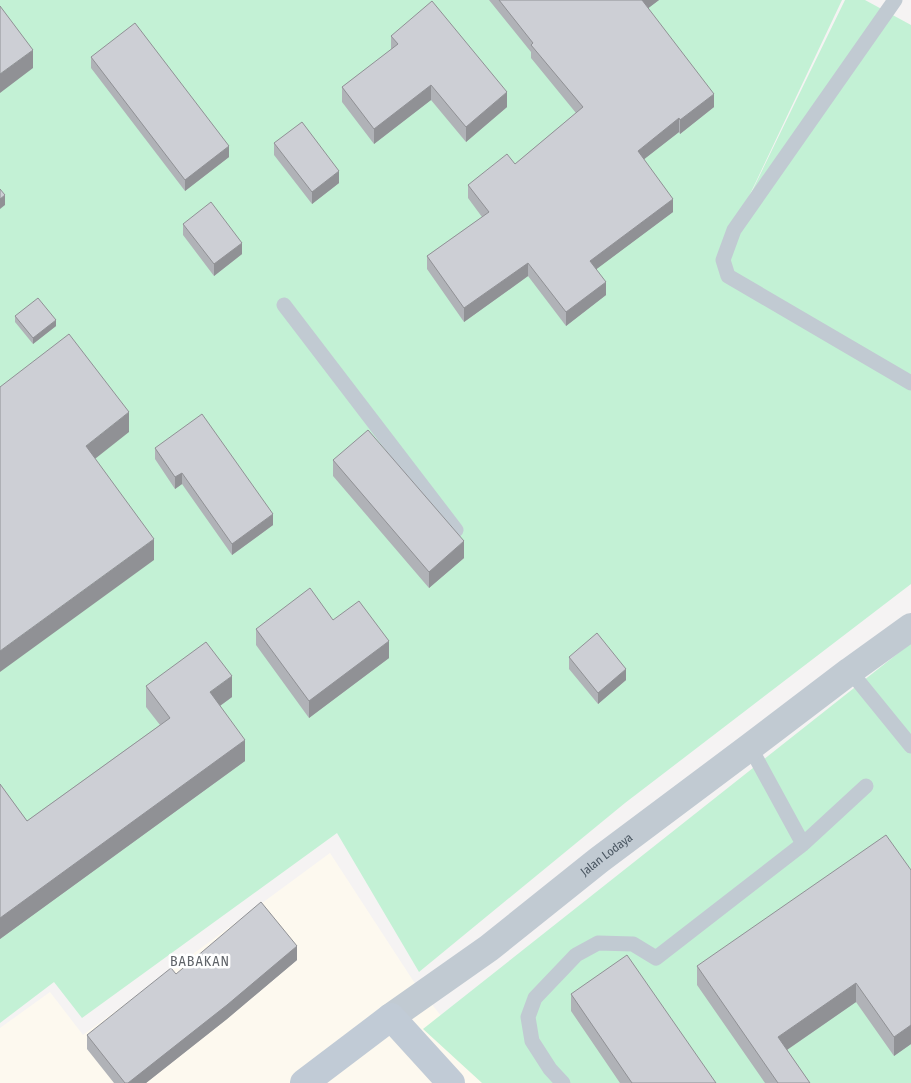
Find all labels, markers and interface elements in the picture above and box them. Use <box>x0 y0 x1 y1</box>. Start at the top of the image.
street label: Jalan Lodaya <box>578 830 635 879</box>
district label: BABAKAN <box>170 953 230 970</box>

